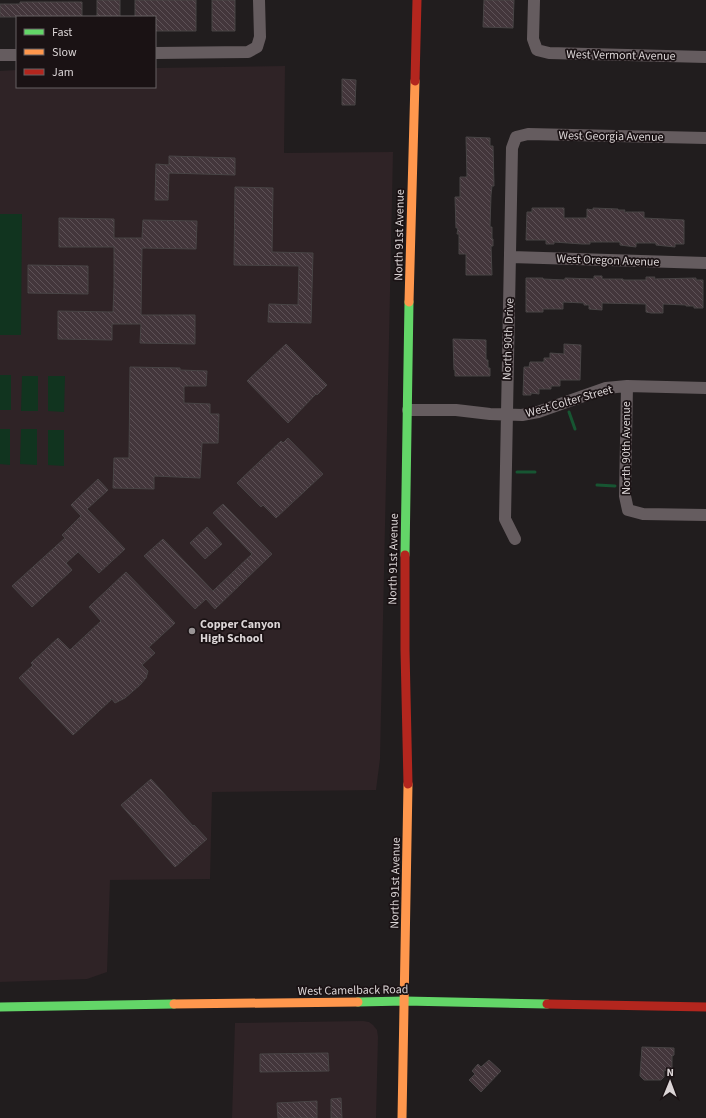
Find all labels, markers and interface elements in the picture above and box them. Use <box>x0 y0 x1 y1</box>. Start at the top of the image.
legend <box>16 16 156 88</box>
text: Fast <box>52 24 72 41</box>
text: Slow <box>52 44 77 61</box>
street label: West Vermont Avenue <box>566 46 676 65</box>
text: Jam <box>52 64 74 81</box>
street label: West Georgia Avenue <box>558 127 664 146</box>
street label: North 91st Avenue <box>390 189 409 281</box>
street label: West Oregon Avenue <box>556 250 660 271</box>
street label: North 90th Drive <box>499 298 518 380</box>
street label: West Colter Street <box>524 381 615 422</box>
street label: North 90th Avenue <box>618 401 635 495</box>
street label: North 91st Avenue <box>384 513 403 605</box>
place label: Copper Canyon High School <box>200 616 281 647</box>
marker: Copper Canyon High School <box>187 626 197 636</box>
street label: North 91st Avenue <box>386 837 405 929</box>
street label: West Camelback Road <box>298 981 408 1000</box>
north arrow <box>650 1062 690 1102</box>
text: N <box>666 1065 674 1080</box>

